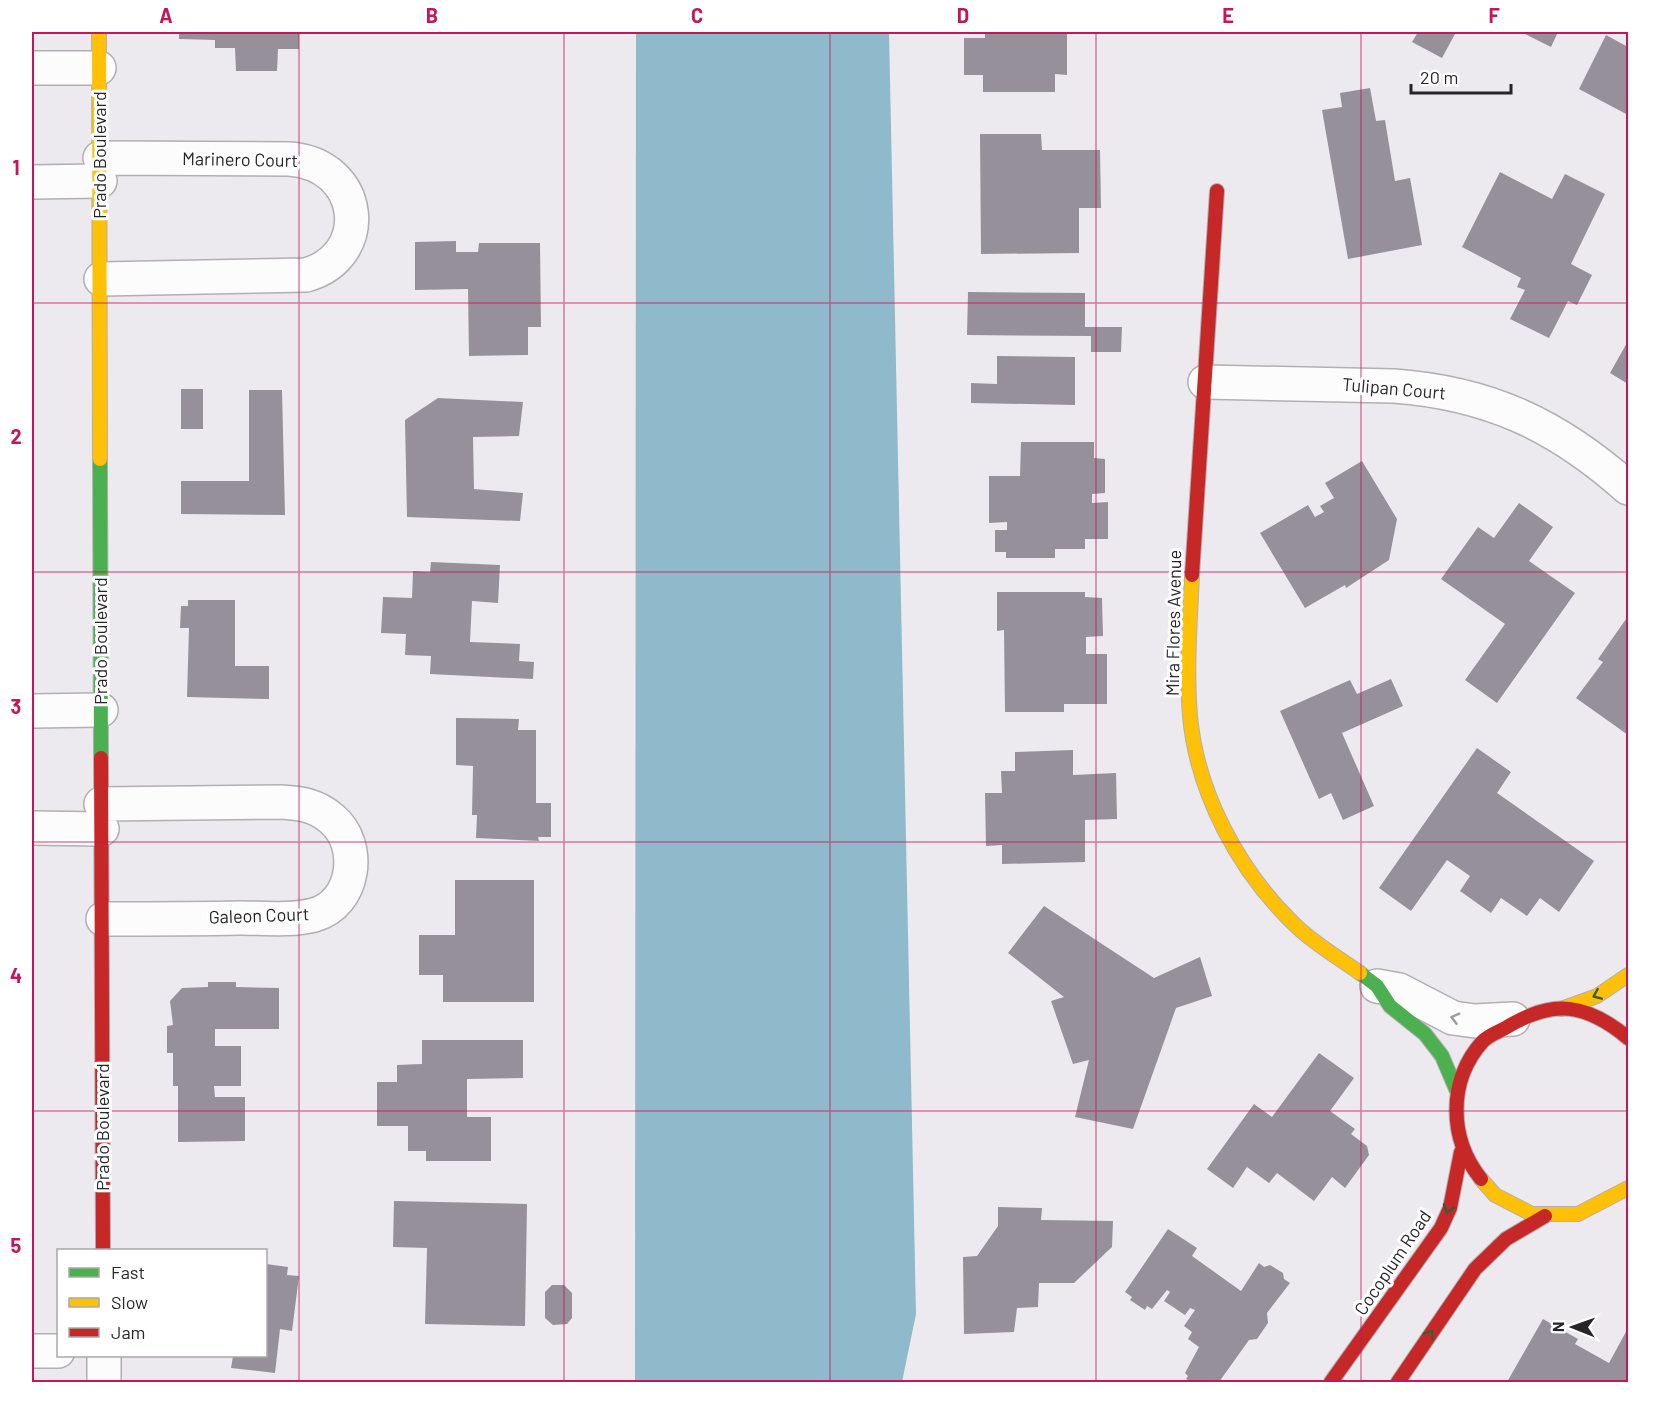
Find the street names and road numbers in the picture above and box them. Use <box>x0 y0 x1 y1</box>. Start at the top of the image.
street label: Prado Boulevard <box>88 91 110 219</box>
street label: Marinero Court <box>182 147 298 171</box>
street label: Tulipan Court <box>1341 373 1447 403</box>
street label: Mira Flores Avenue <box>1161 550 1185 696</box>
street label: Prado Boulevard <box>89 577 111 705</box>
street label: Galeon Court <box>208 902 310 928</box>
street label: Prado Boulevard <box>91 1063 113 1191</box>
street label: Cocoplum Road <box>1349 1206 1435 1319</box>

